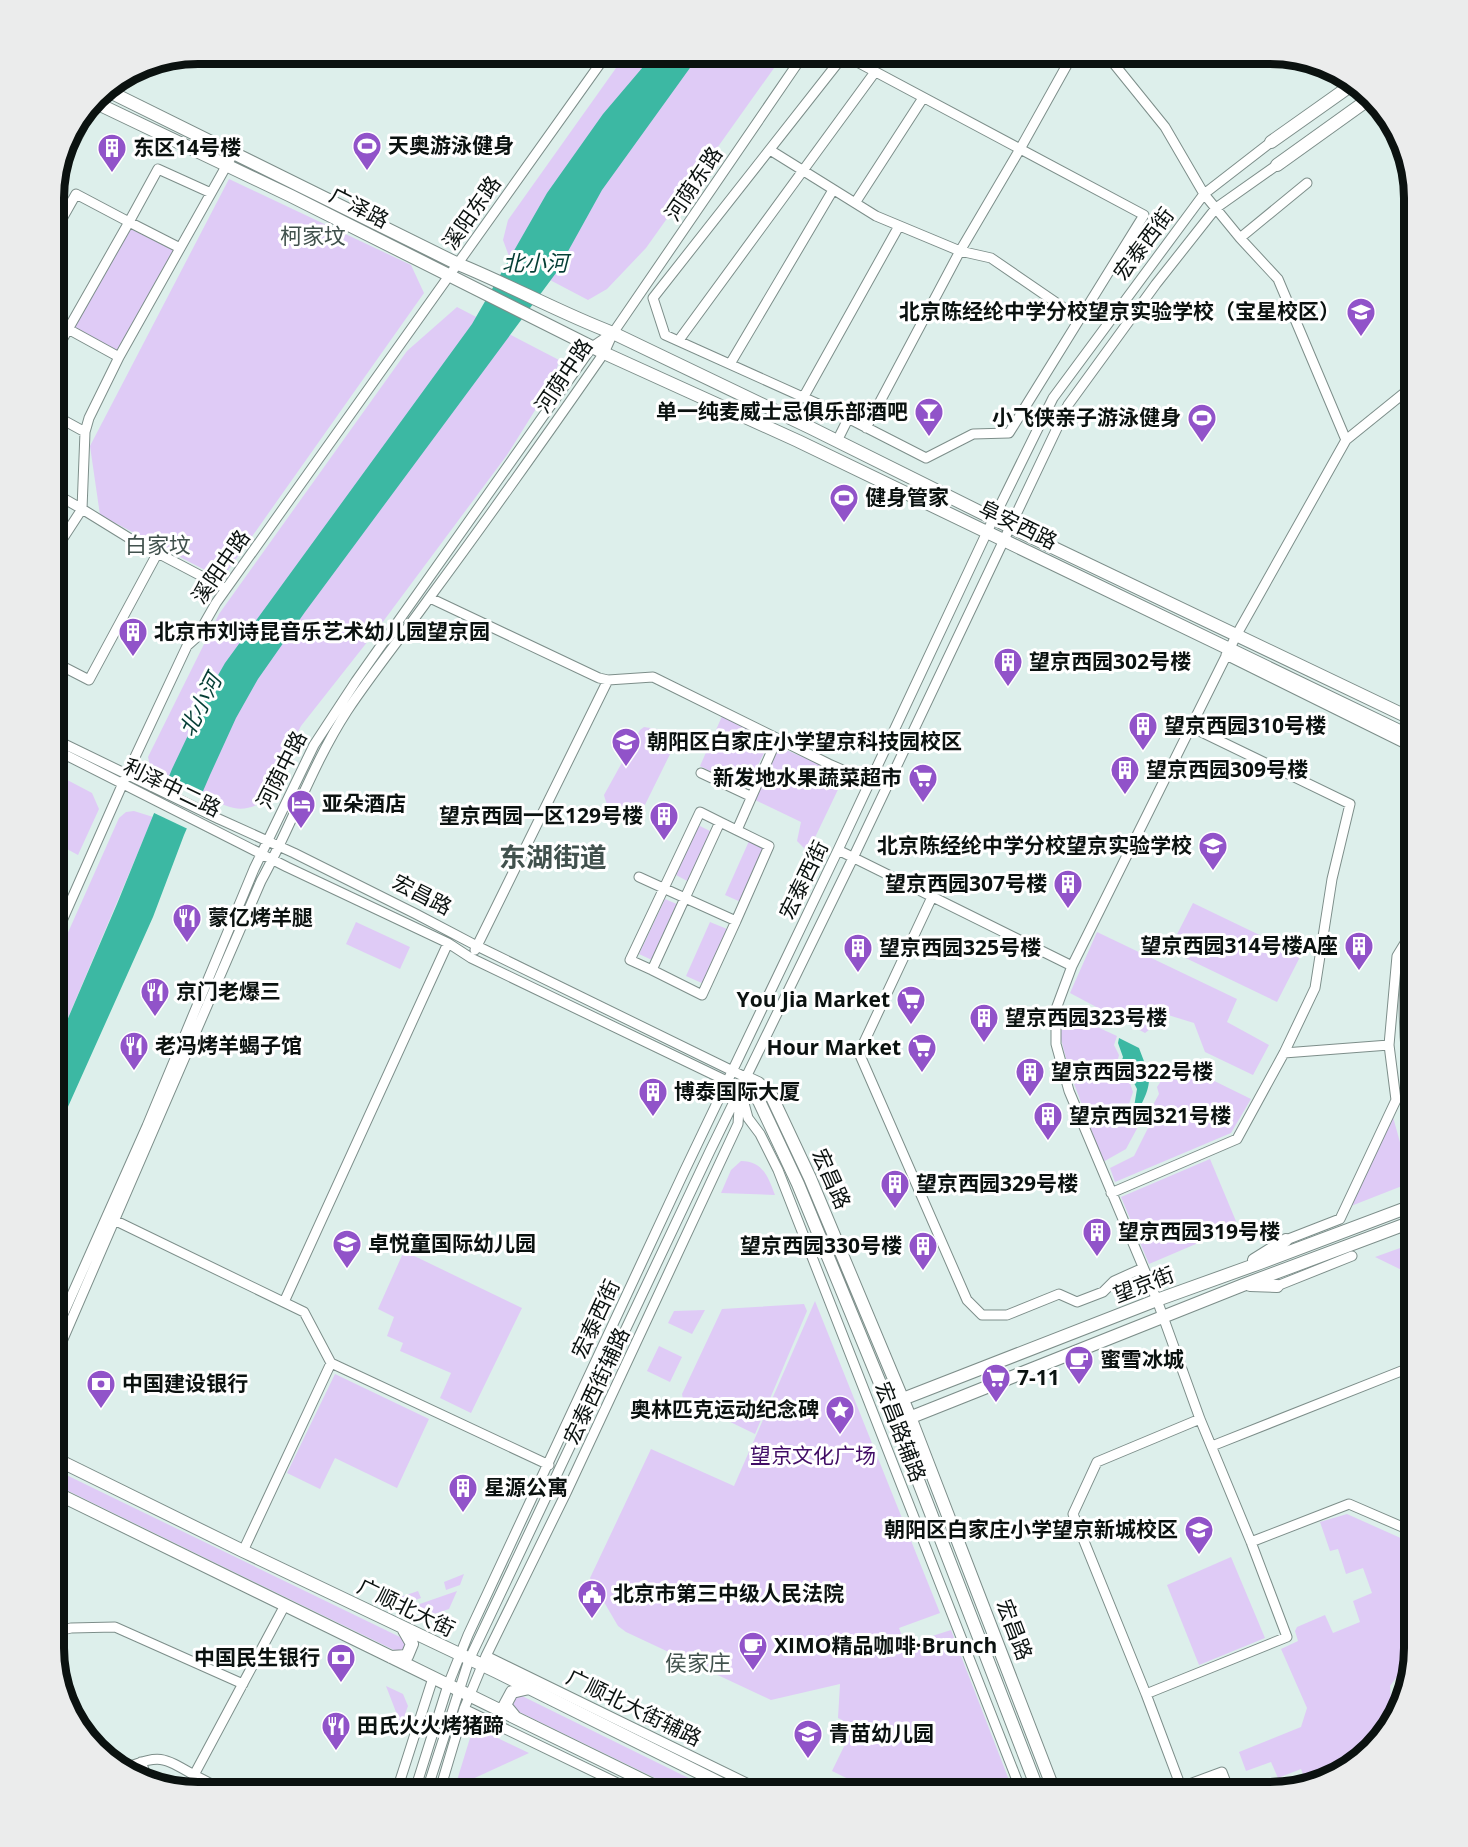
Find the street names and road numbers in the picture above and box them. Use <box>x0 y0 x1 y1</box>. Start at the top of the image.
street label: 河荫东路 <box>658 141 728 226</box>
street label: 溪阳东路 <box>436 170 507 255</box>
street label: 广泽路 <box>325 180 394 234</box>
street label: 宏泰西街 <box>1107 201 1180 285</box>
street label: 河荫中路 <box>528 333 598 418</box>
street label: 阜安西路 <box>975 493 1062 555</box>
street label: 溪阳中路 <box>185 524 256 609</box>
street label: 河荫中路 <box>250 726 313 813</box>
street label: 利泽中二路 <box>119 752 226 823</box>
street label: 宏泰西街 <box>772 836 834 923</box>
street label: 宏昌路 <box>388 867 457 921</box>
street label: 宏昌路 <box>806 1144 858 1213</box>
street label: 望京街 <box>1109 1260 1178 1308</box>
street label: 宏泰西街 <box>565 1275 626 1363</box>
street label: 宏泰西街辅路 <box>557 1323 635 1449</box>
street label: 宏昌路辅路 <box>869 1378 933 1486</box>
street label: 广顺北大街 <box>353 1572 460 1643</box>
street label: 宏昌路 <box>991 1595 1039 1664</box>
street label: 广顺北大街辅路 <box>562 1662 707 1752</box>

